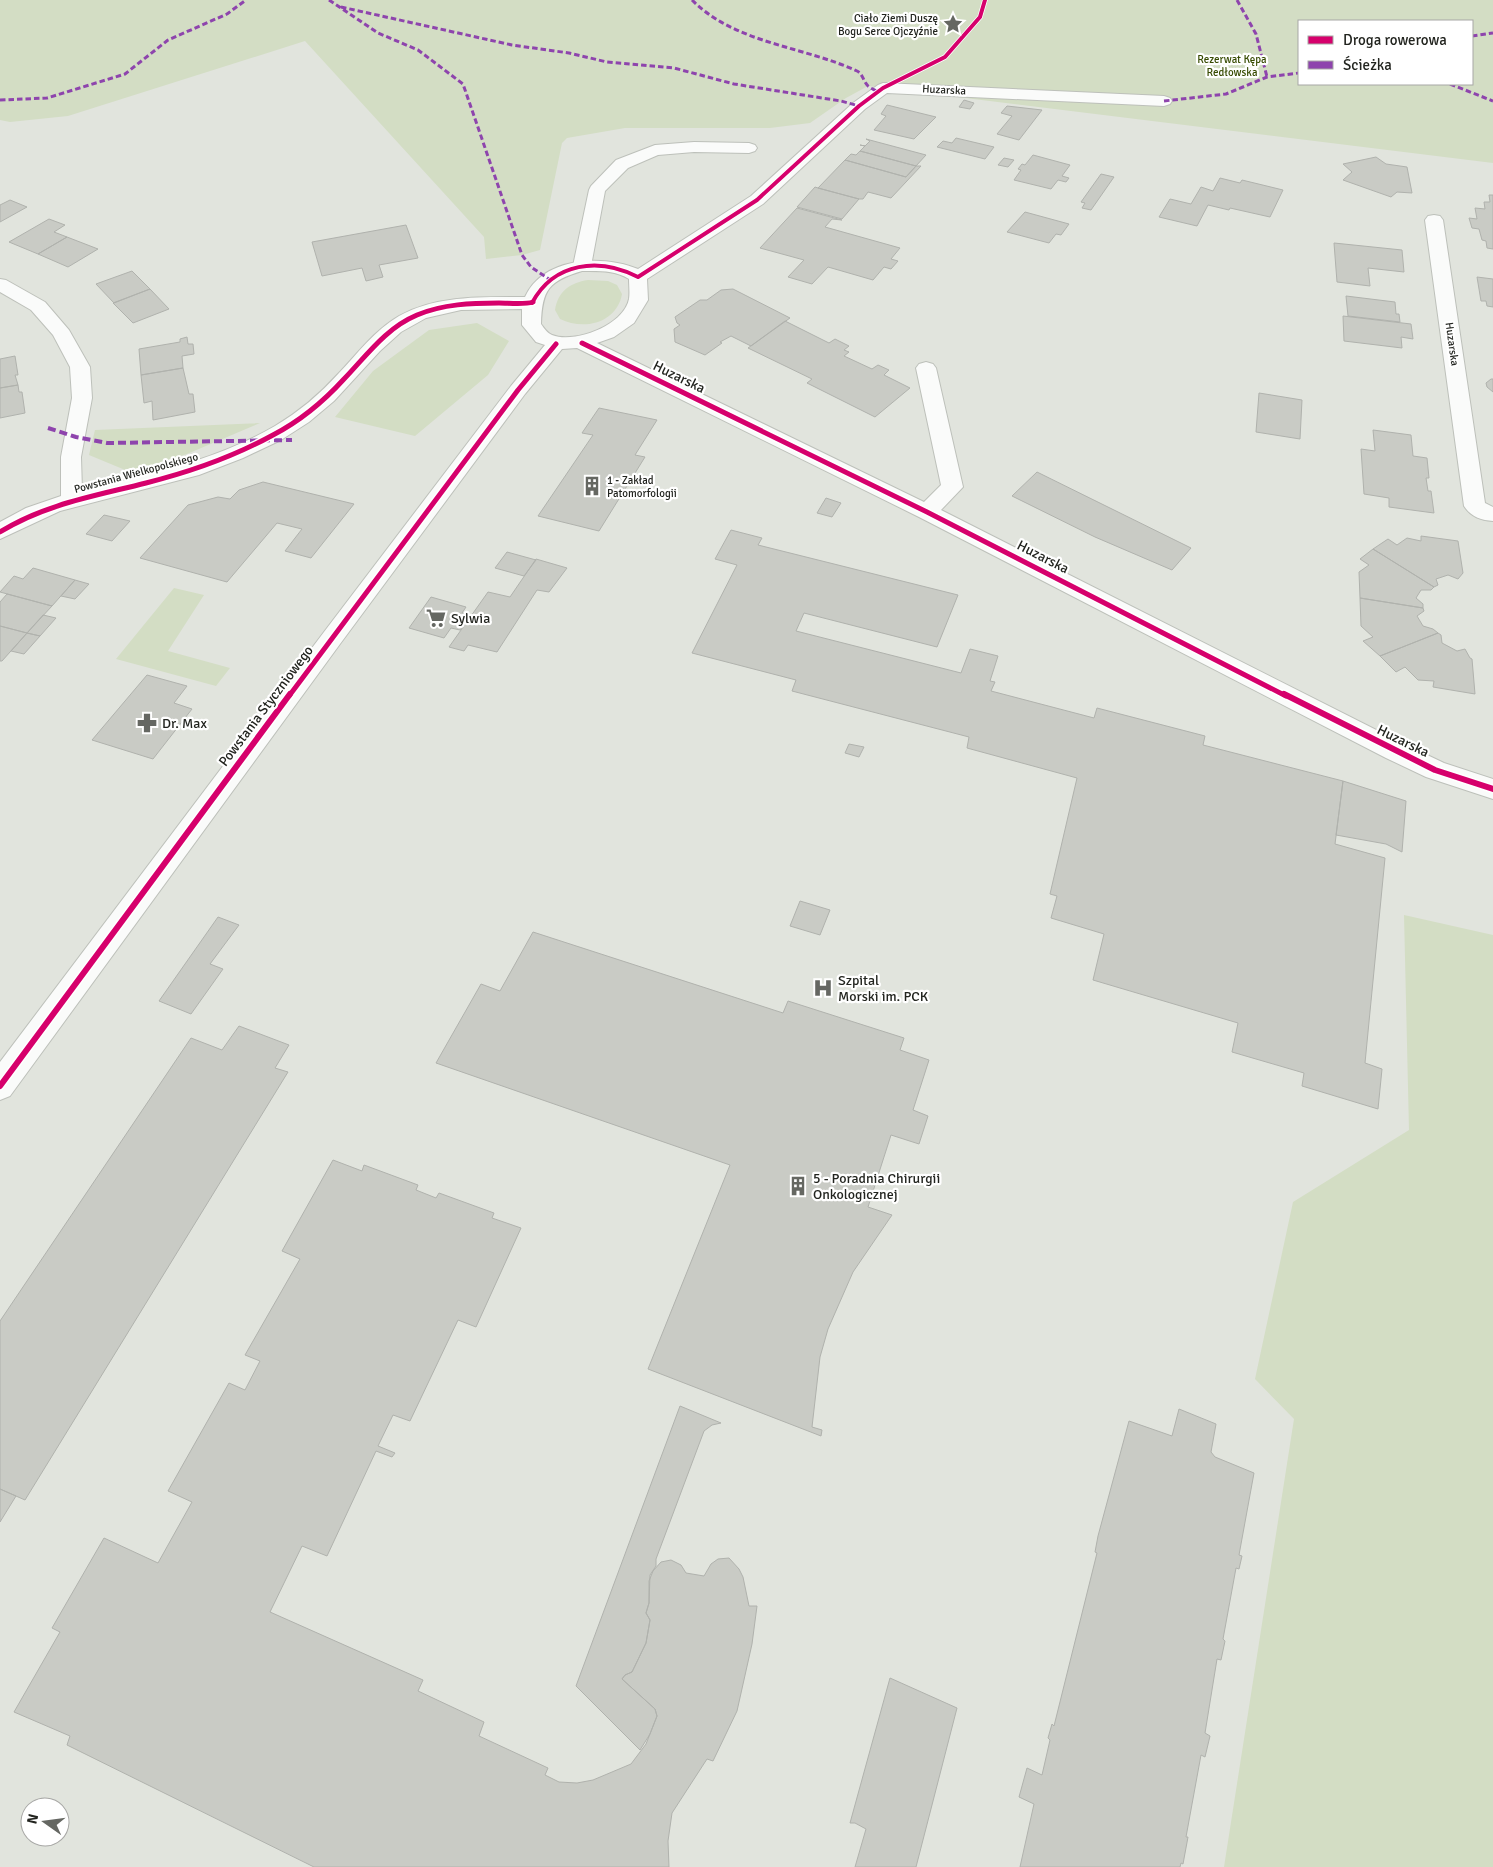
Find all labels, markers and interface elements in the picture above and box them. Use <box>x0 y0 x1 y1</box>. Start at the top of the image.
place label: Ciało Ziemi Duszę Bogu Serce Ojczyźnie <box>838 12 938 38</box>
place icon: Ciało Ziemi Duszę Bogu Serce Ojczyźnie <box>942 13 964 35</box>
legend <box>1298 20 1473 85</box>
text: Droga rowerowa <box>1343 31 1447 49</box>
park label: Rezerwat Kępa Redłowska <box>1197 53 1267 79</box>
text: Ścieżka <box>1343 55 1392 74</box>
street label: Huzarska <box>922 82 967 98</box>
street label: Huzarska <box>1443 321 1462 367</box>
street label: Huzarska <box>650 357 708 397</box>
street label: Powstania Wielkopolskiego <box>73 450 200 496</box>
place label: 1 - Zakład Patomorfologii <box>607 474 677 500</box>
building icon: 1 - Zakład Patomorfologii <box>581 475 603 497</box>
street label: Huzarska <box>1014 537 1072 577</box>
supermarket icon: Sylwia <box>425 607 447 629</box>
place label: Sylwia <box>451 610 490 627</box>
street label: Powstania Styczniowego <box>215 642 317 770</box>
pharmacy icon: Dr. Max <box>136 712 158 734</box>
place label: Dr. Max <box>162 715 207 732</box>
street label: Huzarska <box>1374 721 1432 761</box>
place label: Szpital Morski im. PCK <box>838 972 929 1005</box>
hospital icon: Szpital Morski im. PCK <box>812 977 834 999</box>
place label: 5 - Poradnia Chirurgii Onkologicznej <box>813 1170 940 1203</box>
building icon: 5 - Poradnia Chirurgii Onkologicznej <box>787 1175 809 1197</box>
north arrow <box>20 1797 70 1847</box>
text: N <box>23 1812 42 1826</box>

